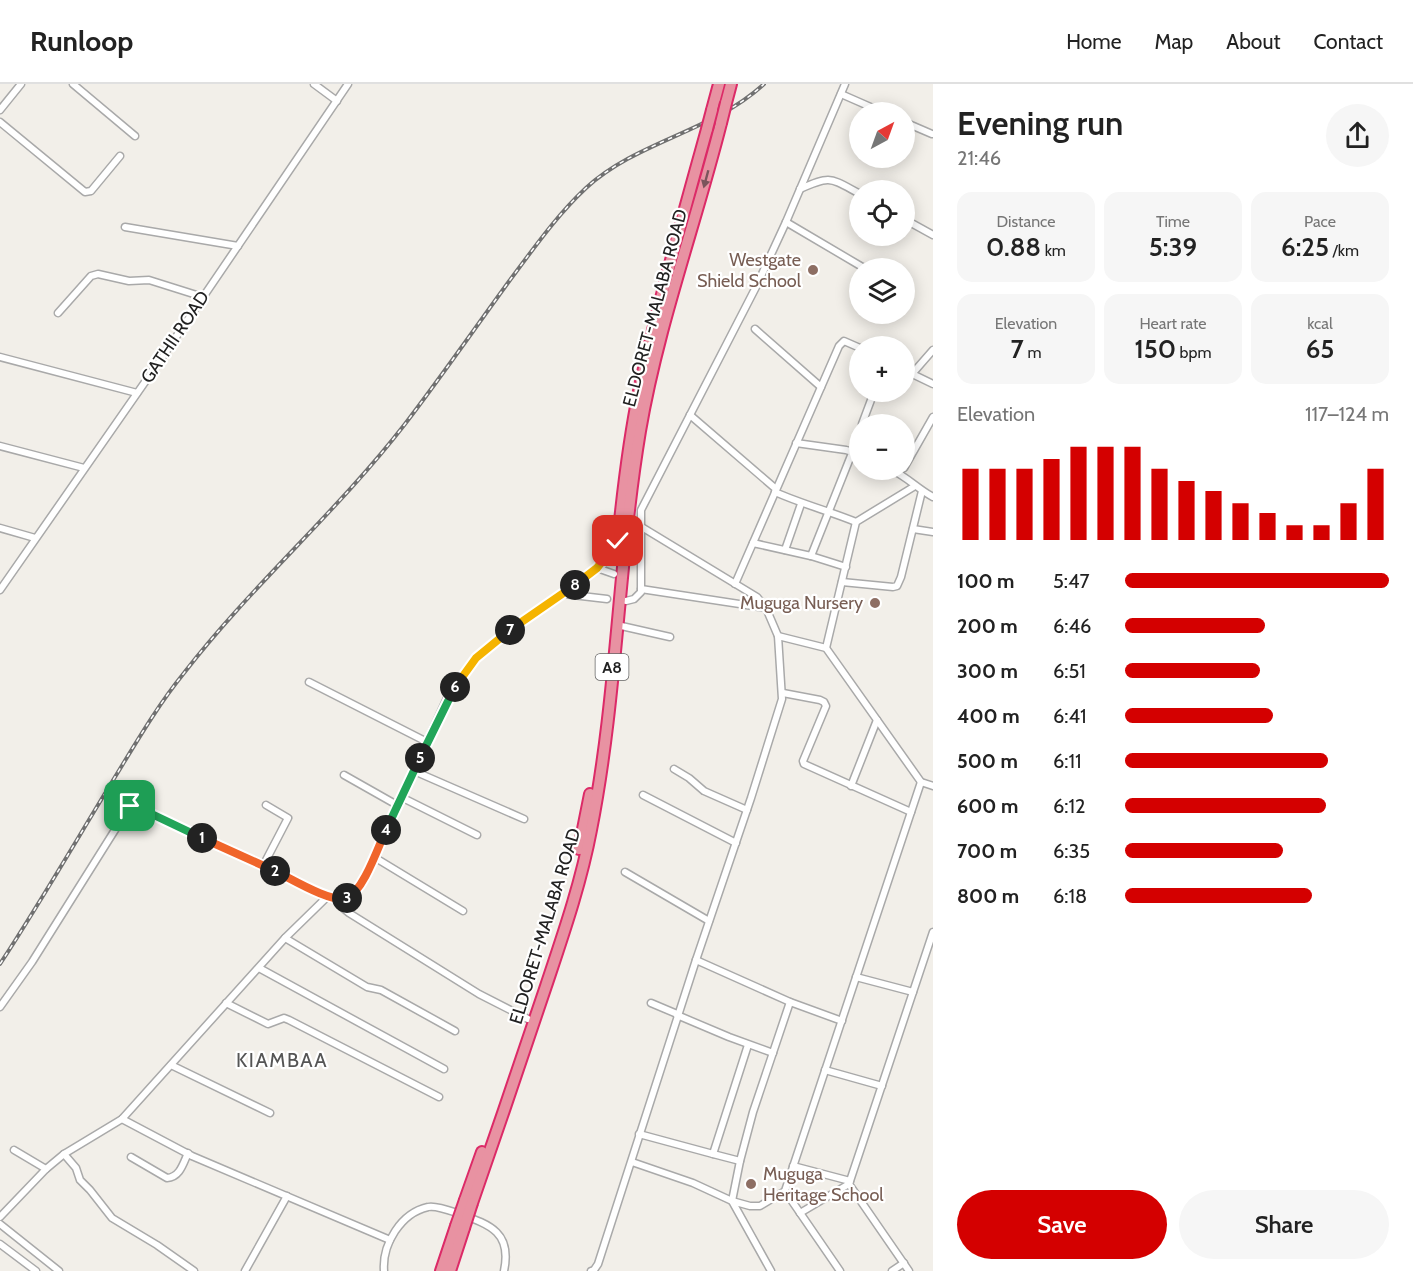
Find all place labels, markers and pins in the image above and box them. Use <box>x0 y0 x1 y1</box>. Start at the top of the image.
place label: Westgate Shield School <box>697 249 802 292</box>
marker: Westgate Shield School <box>806 263 820 277</box>
pin <box>592 515 643 566</box>
pin: 8 <box>560 570 590 600</box>
place label: Muguga Nursery <box>740 592 863 614</box>
marker: Muguga Nursery <box>868 596 882 610</box>
pin: 7 <box>495 615 525 645</box>
pin: 6 <box>440 672 470 702</box>
pin: 5 <box>405 743 435 773</box>
pin <box>104 780 155 831</box>
pin: 4 <box>371 815 401 845</box>
pin: 1 <box>187 823 217 853</box>
pin: 2 <box>260 856 290 886</box>
pin: 3 <box>332 883 362 913</box>
place label: Muguga Heritage School <box>763 1163 884 1206</box>
marker: Muguga Heritage School <box>744 1177 758 1191</box>

